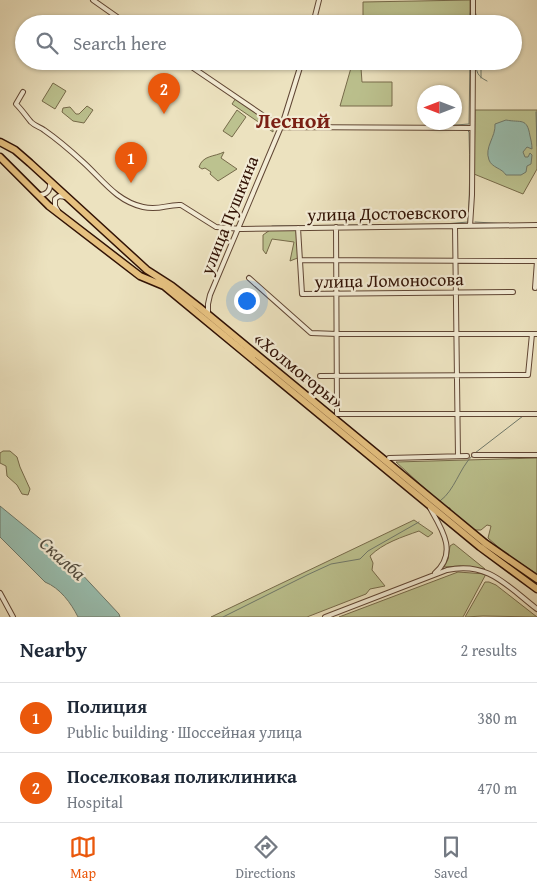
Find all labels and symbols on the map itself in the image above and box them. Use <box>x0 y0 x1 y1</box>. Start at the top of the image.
pin: 2 <box>148 73 180 114</box>
north arrow <box>417 85 462 130</box>
district label: Лесной <box>256 104 331 136</box>
pin: 1 <box>115 142 147 183</box>
street label: улица Пушкина <box>192 151 265 279</box>
street label: улица Достоевского <box>306 198 467 228</box>
street label: улица Ломоносова <box>313 265 464 295</box>
your location <box>234 288 260 314</box>
street label: «Холмогоры» <box>248 325 350 415</box>
water label: Скалба <box>33 529 93 587</box>

